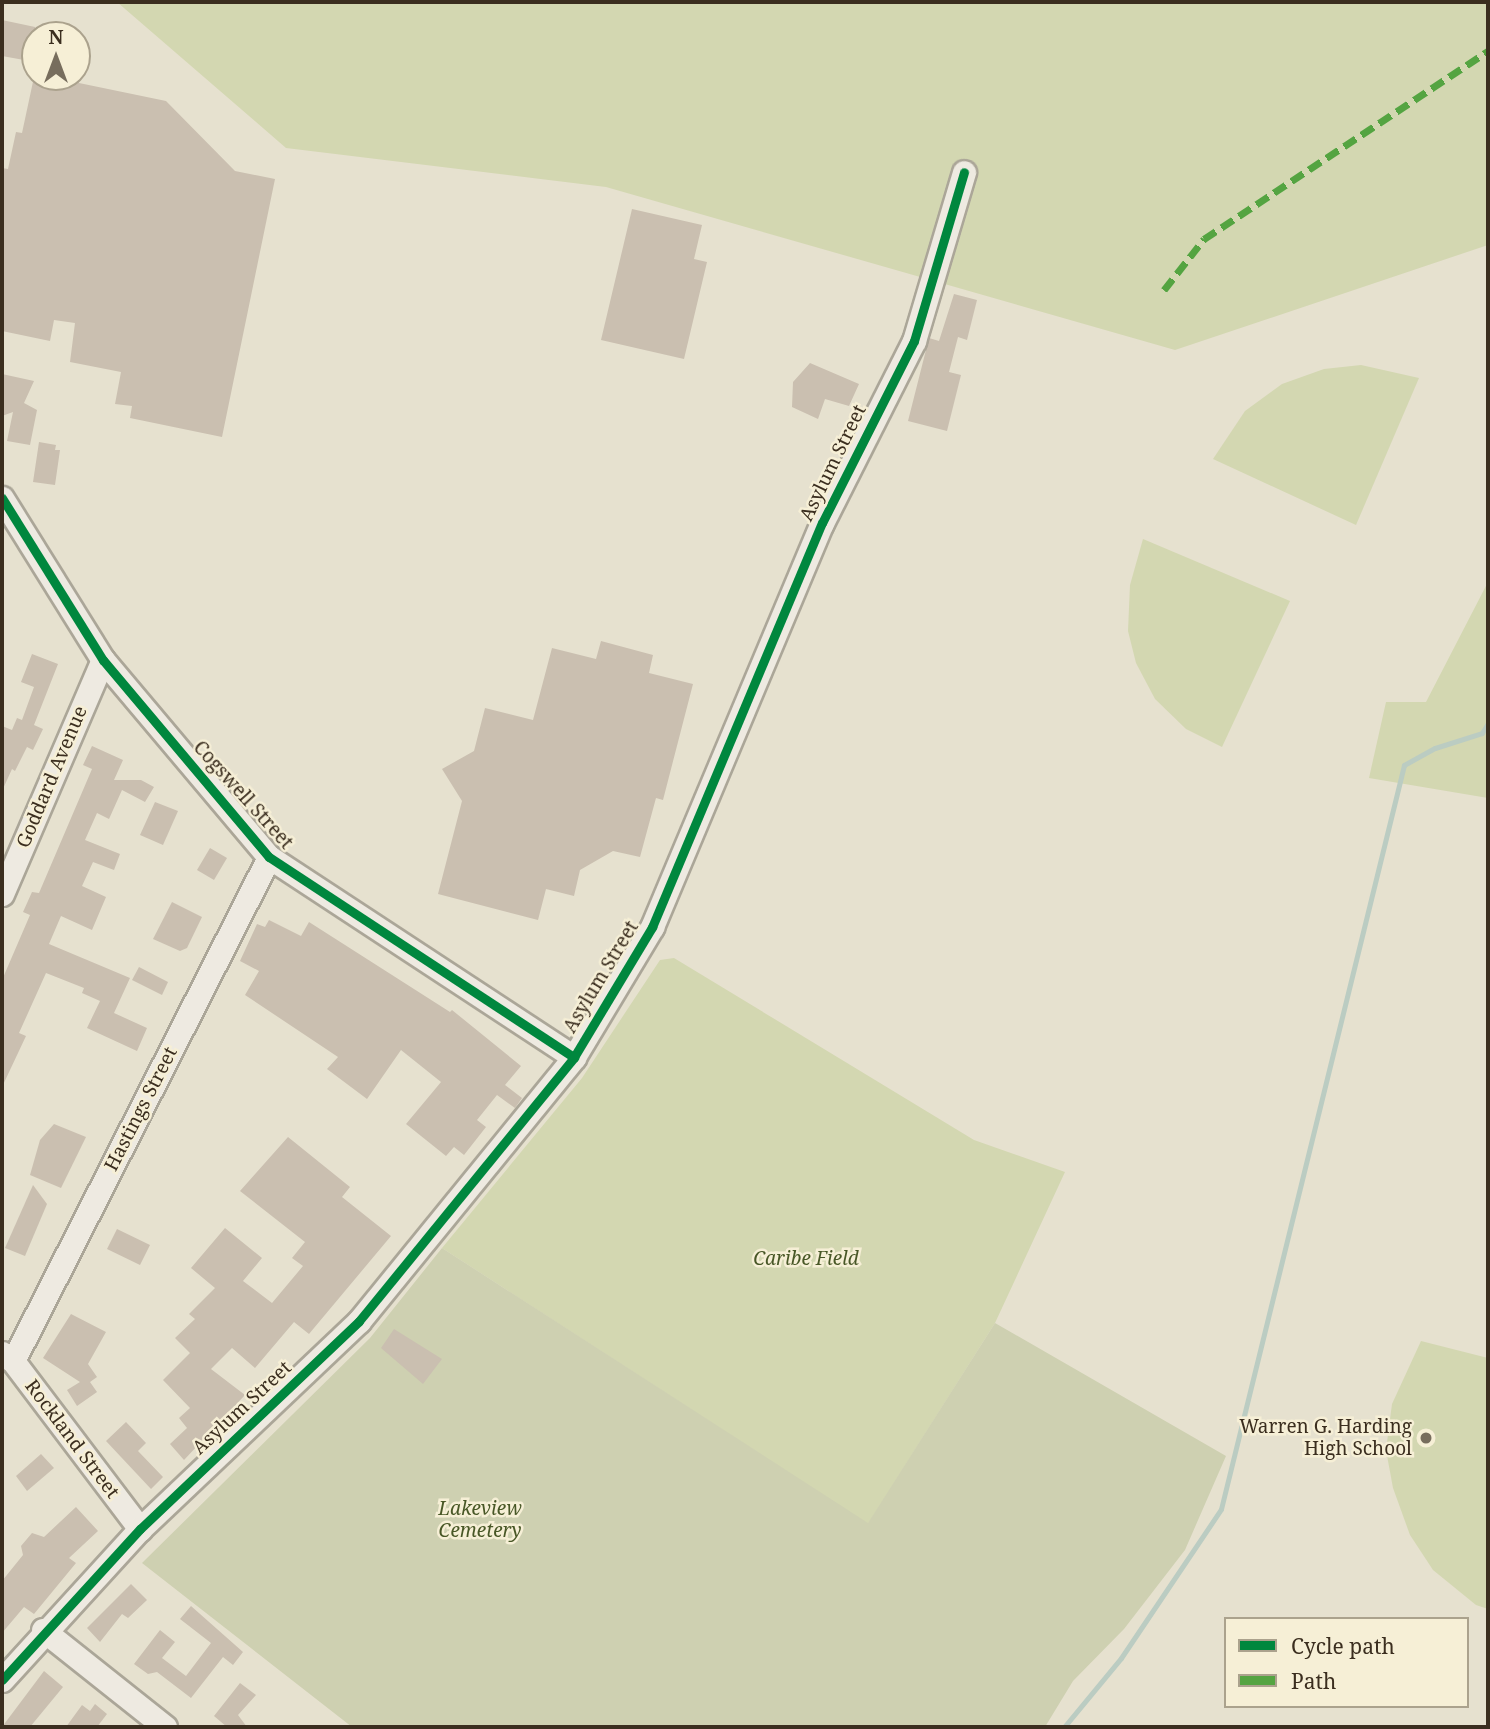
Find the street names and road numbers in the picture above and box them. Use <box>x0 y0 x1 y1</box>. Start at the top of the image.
street label: Asylum Street <box>795 401 871 525</box>
street label: Goddard Avenue <box>12 703 92 851</box>
street label: Cogswell Street <box>188 736 298 854</box>
street label: Asylum Street <box>559 917 643 1037</box>
street label: Hastings Street <box>100 1043 182 1175</box>
street label: Asylum Street <box>188 1357 296 1459</box>
street label: Rockland Street <box>20 1375 124 1503</box>

